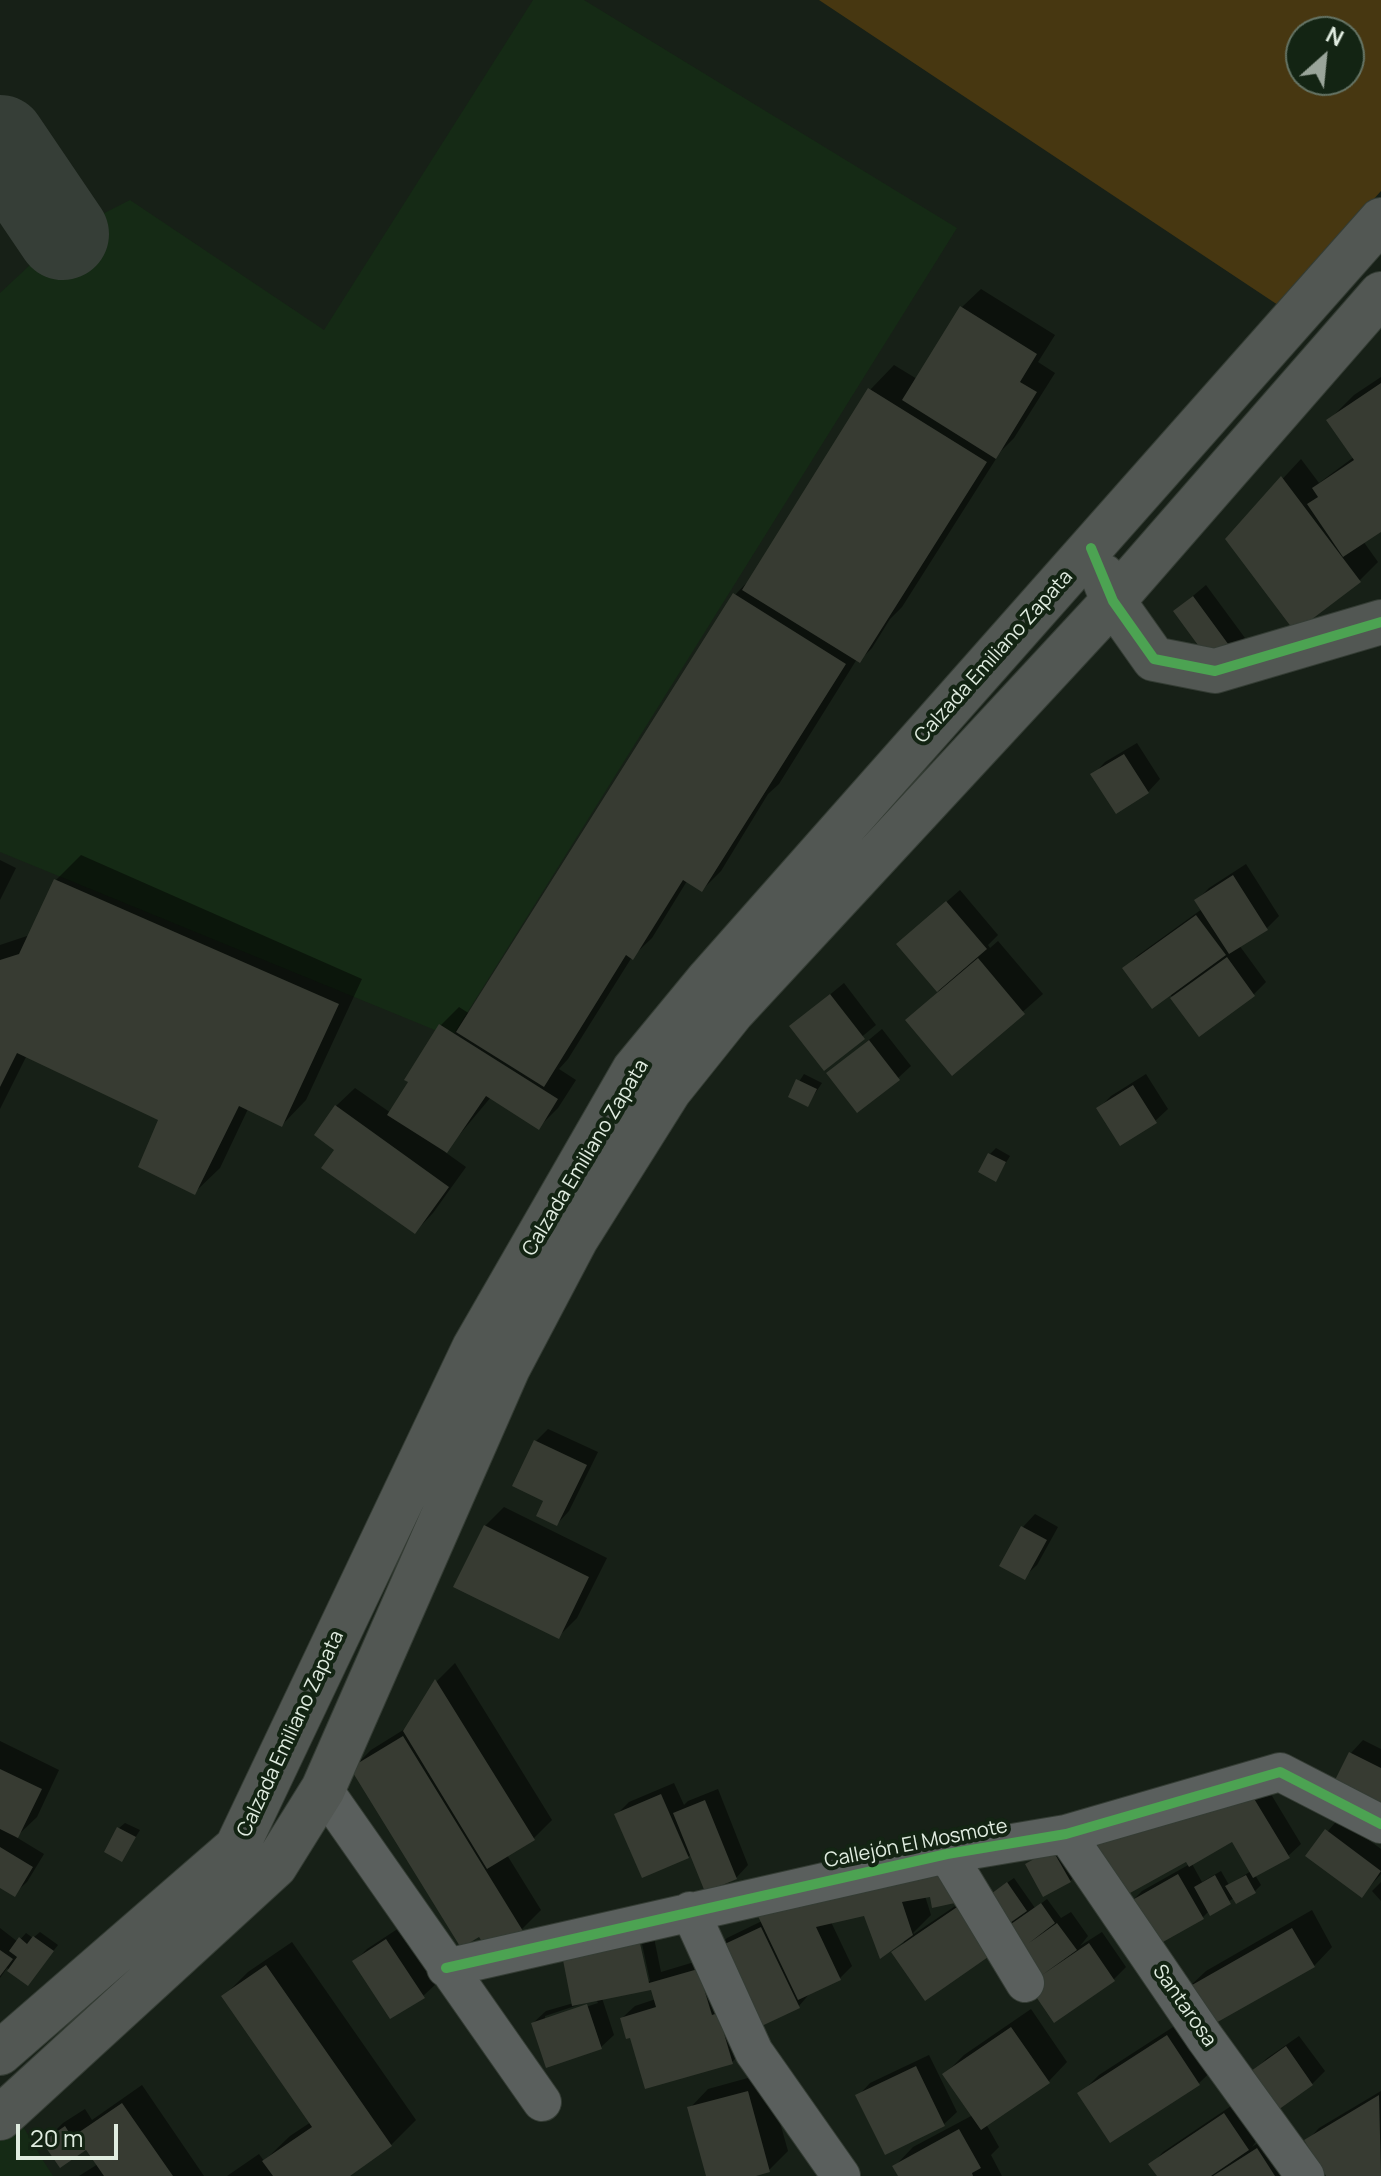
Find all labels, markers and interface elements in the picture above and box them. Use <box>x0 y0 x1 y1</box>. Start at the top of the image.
north arrow <box>1285 16 1365 96</box>
text: N <box>1321 19 1349 53</box>
street label: Calzada Emiliano Zapata <box>910 565 1078 749</box>
street label: Calzada Emiliano Zapata <box>518 1056 654 1260</box>
street label: Calzada Emiliano Zapata <box>233 1627 349 1841</box>
street label: Callejón El Mosmote <box>822 1814 1010 1874</box>
street label: Santarosa <box>1147 1960 1221 2052</box>
scale bar <box>20 2108 122 2158</box>
text: 20 m <box>30 2121 83 2154</box>

